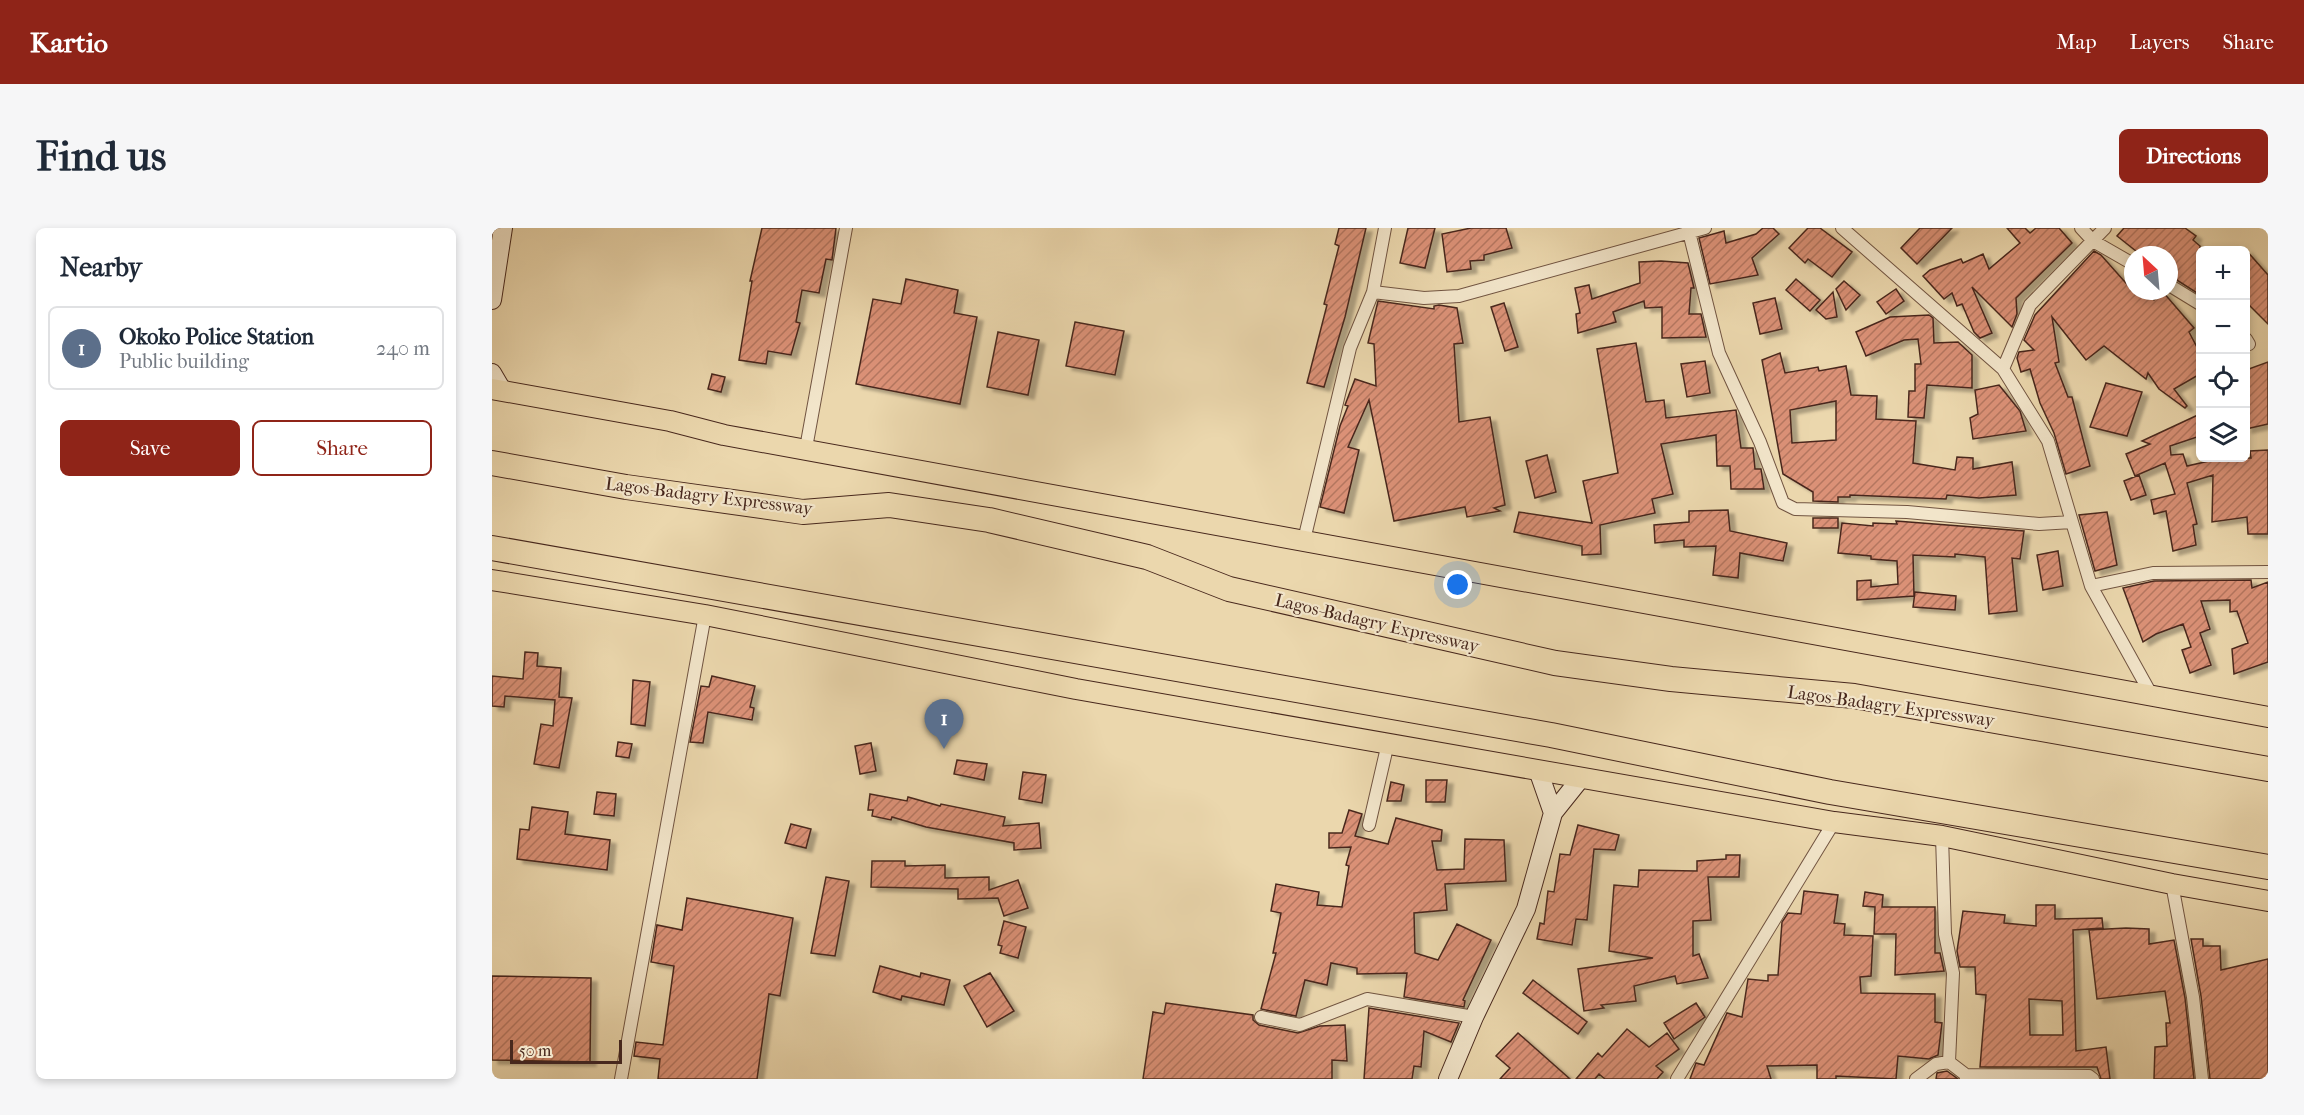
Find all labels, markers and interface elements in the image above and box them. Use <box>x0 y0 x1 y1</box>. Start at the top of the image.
text: Kartio <box>30 26 108 59</box>
text: Map <box>2056 30 2097 54</box>
text: Layers <box>2130 30 2189 54</box>
text: Share <box>2222 30 2274 54</box>
button: Directions <box>2119 129 2268 183</box>
text: Find us <box>36 132 166 181</box>
north arrow <box>2124 246 2178 300</box>
map controls <box>2196 246 2250 462</box>
button: + <box>2196 246 2250 300</box>
text: Nearby <box>60 252 142 283</box>
button: − <box>2196 300 2250 354</box>
text: Okoko Police Station <box>119 324 314 350</box>
text: 1 <box>78 337 85 360</box>
text: 240 m <box>376 337 430 360</box>
text: Public building <box>119 350 249 373</box>
button: locate <box>2196 354 2250 408</box>
button: layers <box>2196 408 2250 462</box>
button: Save <box>60 420 240 476</box>
button: Share <box>252 420 432 476</box>
street label: Lagos-Badagry Expressway <box>604 473 815 520</box>
your location <box>1443 570 1472 599</box>
street label: Lagos-Badagry Expressway <box>1273 590 1482 658</box>
street label: Lagos-Badagry Expressway <box>1786 682 1997 732</box>
pin: 1 <box>924 700 964 749</box>
scale bar <box>510 1037 622 1064</box>
text: 50 m <box>519 1041 551 1060</box>

